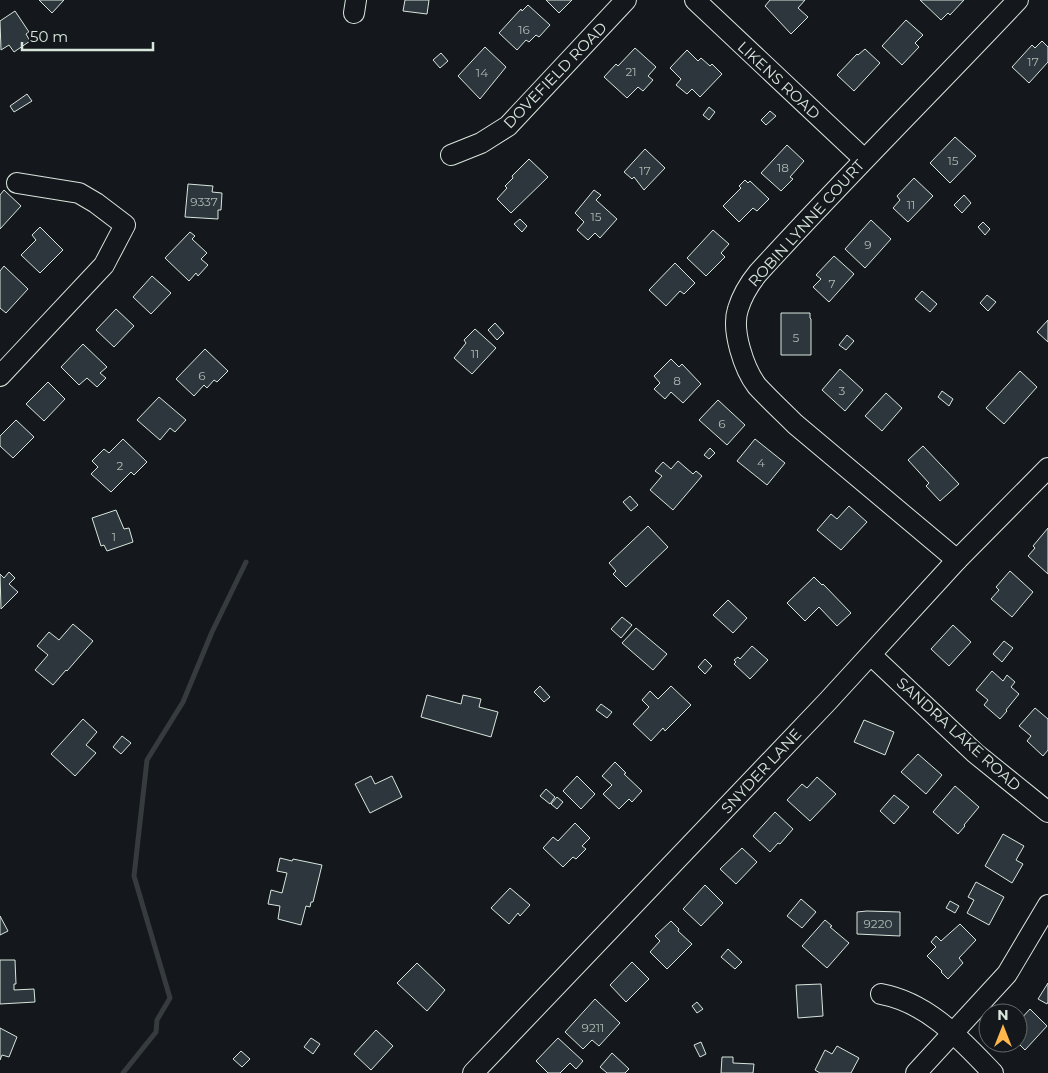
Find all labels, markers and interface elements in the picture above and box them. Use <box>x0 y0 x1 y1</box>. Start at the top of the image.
street label: DOVEFIELD ROAD <box>499 18 611 132</box>
scale bar <box>22 20 154 52</box>
house number: 16 <box>518 22 530 37</box>
text: 50 m <box>30 27 68 46</box>
street label: LIKENS ROAD <box>734 37 824 123</box>
house number: 17 <box>1027 54 1039 69</box>
house number: 21 <box>625 64 637 79</box>
house number: 14 <box>476 65 488 80</box>
house number: 15 <box>947 153 959 168</box>
street label: ROBIN LYNNE COURT <box>744 155 868 291</box>
house number: 18 <box>777 160 789 175</box>
house number: 17 <box>639 163 651 178</box>
house number: 9337 <box>190 194 218 209</box>
house number: 11 <box>907 197 915 212</box>
house number: 15 <box>590 209 602 224</box>
house number: 9 <box>864 237 872 252</box>
house number: 7 <box>828 276 836 291</box>
house number: 5 <box>793 330 800 345</box>
house number: 11 <box>471 346 479 361</box>
house number: 6 <box>198 368 206 383</box>
house number: 8 <box>673 373 681 388</box>
house number: 3 <box>839 383 846 398</box>
house number: 6 <box>718 416 726 431</box>
house number: 4 <box>757 455 765 470</box>
house number: 2 <box>117 458 124 473</box>
house number: 1 <box>112 529 116 544</box>
street label: SANDRA LAKE ROAD <box>893 673 1025 795</box>
street label: SNYDER LANE <box>717 724 805 818</box>
house number: 9220 <box>864 916 892 931</box>
north arrow <box>978 1003 1028 1053</box>
text: N <box>997 1006 1009 1024</box>
house number: 9211 <box>582 1020 604 1035</box>

